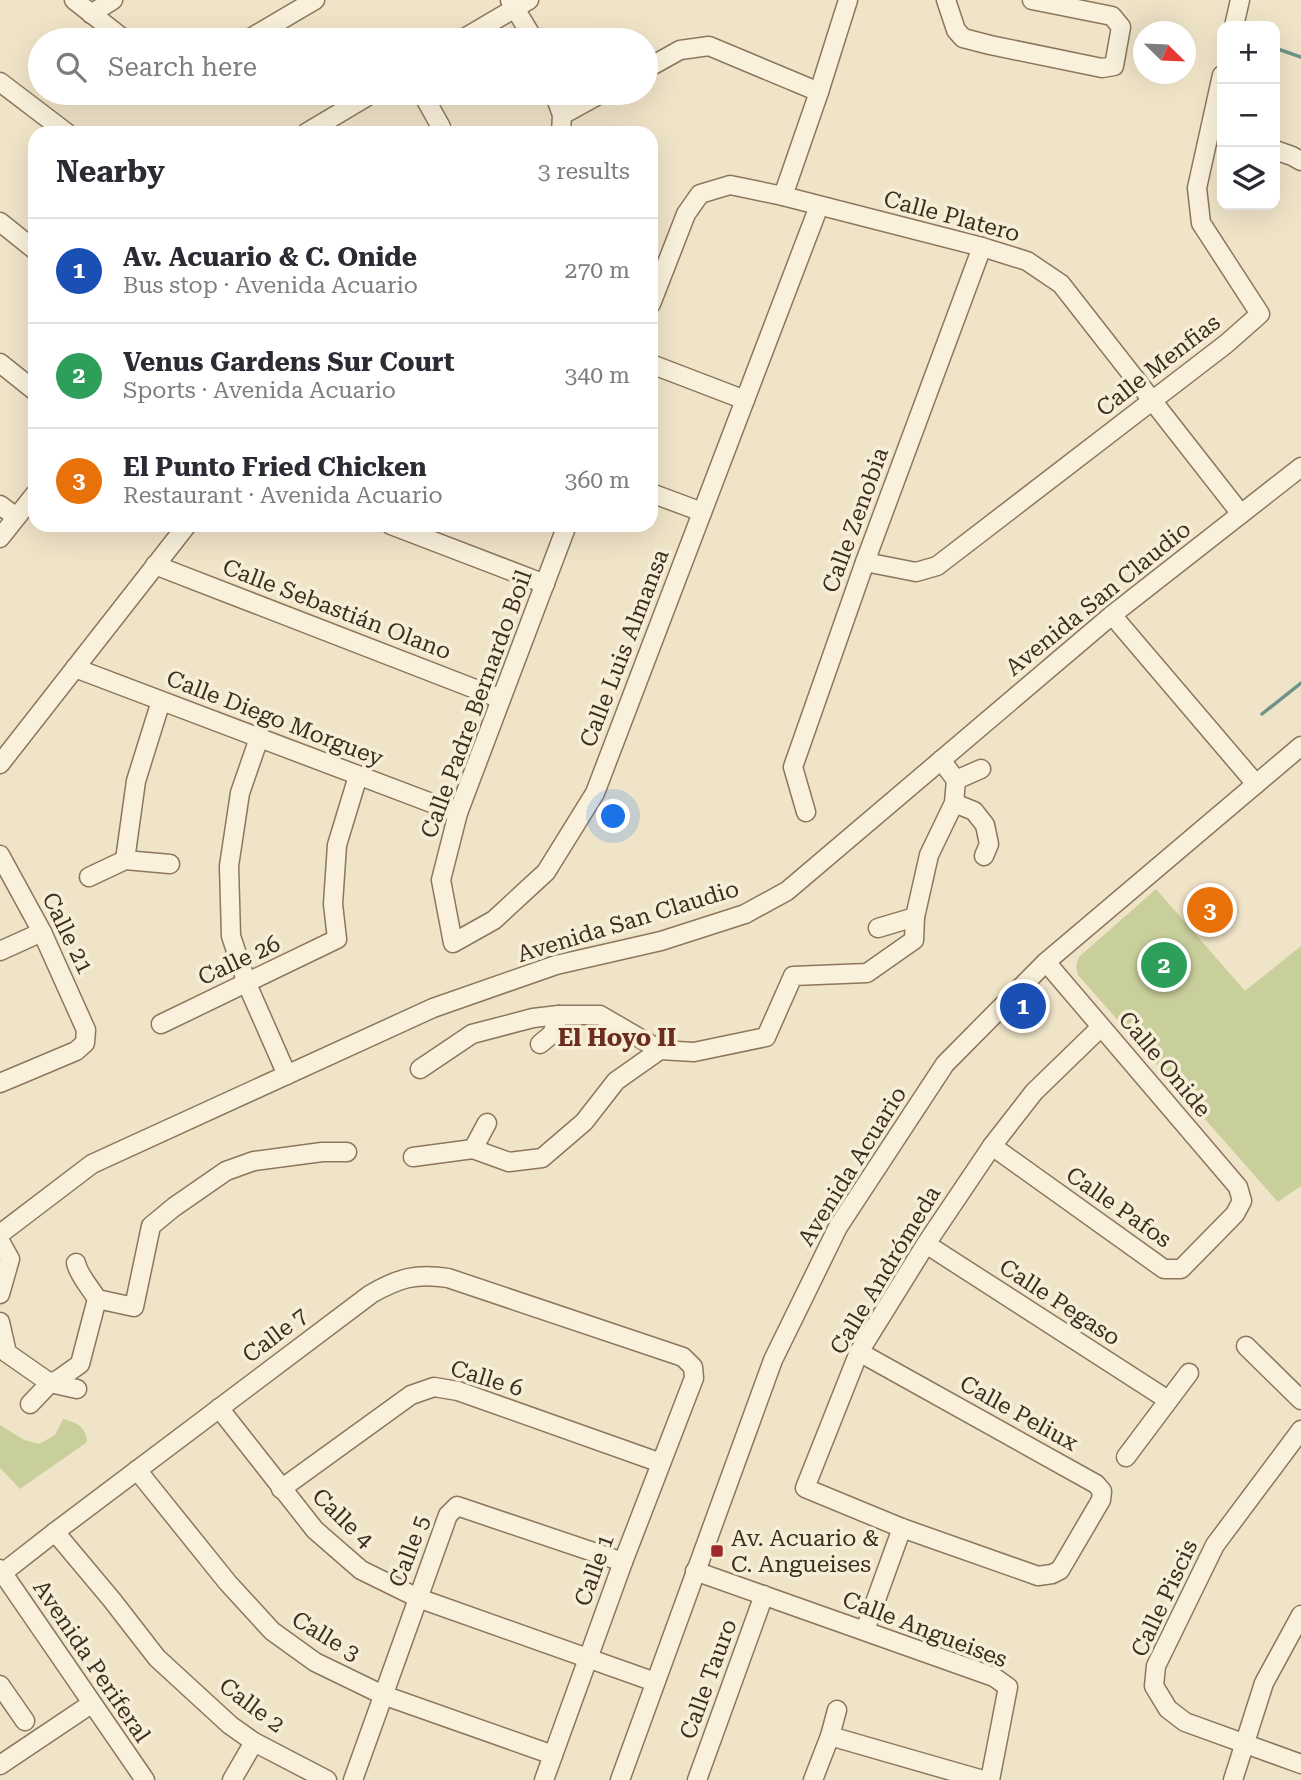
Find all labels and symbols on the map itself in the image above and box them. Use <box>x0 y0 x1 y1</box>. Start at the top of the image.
north arrow <box>1133 21 1196 84</box>
street label: Calle Platero <box>881 185 1023 248</box>
street label: Calle Menfias <box>1091 309 1226 422</box>
street label: Calle Zenobia <box>817 443 894 596</box>
street label: Avenida San Claudio <box>1000 515 1196 681</box>
street label: Calle Luis Almansa <box>574 545 675 751</box>
street label: Calle Sebastián Olano <box>219 553 455 666</box>
street label: Calle Padre Bernardo Boil <box>415 566 538 842</box>
street label: Calle Diego Morguey <box>163 665 387 772</box>
your location <box>596 799 630 833</box>
street label: Avenida San Claudio <box>514 875 742 968</box>
pin: 3 <box>1187 884 1233 936</box>
street label: Calle 21 <box>36 888 99 978</box>
street label: Calle 26 <box>194 930 285 991</box>
pin: 2 <box>1141 939 1187 991</box>
pin: 1 <box>1000 980 1046 1032</box>
street label: Calle Onide <box>1113 1006 1217 1123</box>
district label: El Hoyo II <box>558 1024 676 1052</box>
street label: Avenida Acuario <box>793 1082 912 1251</box>
street label: Calle Pafos <box>1061 1161 1177 1254</box>
street label: Calle Andrómeda <box>825 1181 947 1359</box>
street label: Calle Pegaso <box>994 1253 1125 1351</box>
street label: Calle 7 <box>237 1302 313 1369</box>
street label: Calle 6 <box>447 1355 527 1402</box>
street label: Calle Peliux <box>955 1370 1083 1457</box>
street label: Calle 4 <box>306 1483 379 1554</box>
street label: Calle 5 <box>384 1512 435 1591</box>
place label: Av. Acuario & C. Angueises <box>731 1525 879 1578</box>
street label: Calle 1 <box>569 1531 620 1610</box>
street label: Calle Piscis <box>1126 1535 1203 1661</box>
marker: Av. Acuario & C. Angueises <box>709 1543 725 1559</box>
street label: Avenida Periferal <box>27 1575 156 1748</box>
street label: Calle Angueises <box>839 1586 1011 1673</box>
street label: Calle 3 <box>287 1606 365 1667</box>
street label: Calle Tauro <box>674 1616 743 1743</box>
street label: Calle 2 <box>214 1672 290 1739</box>

